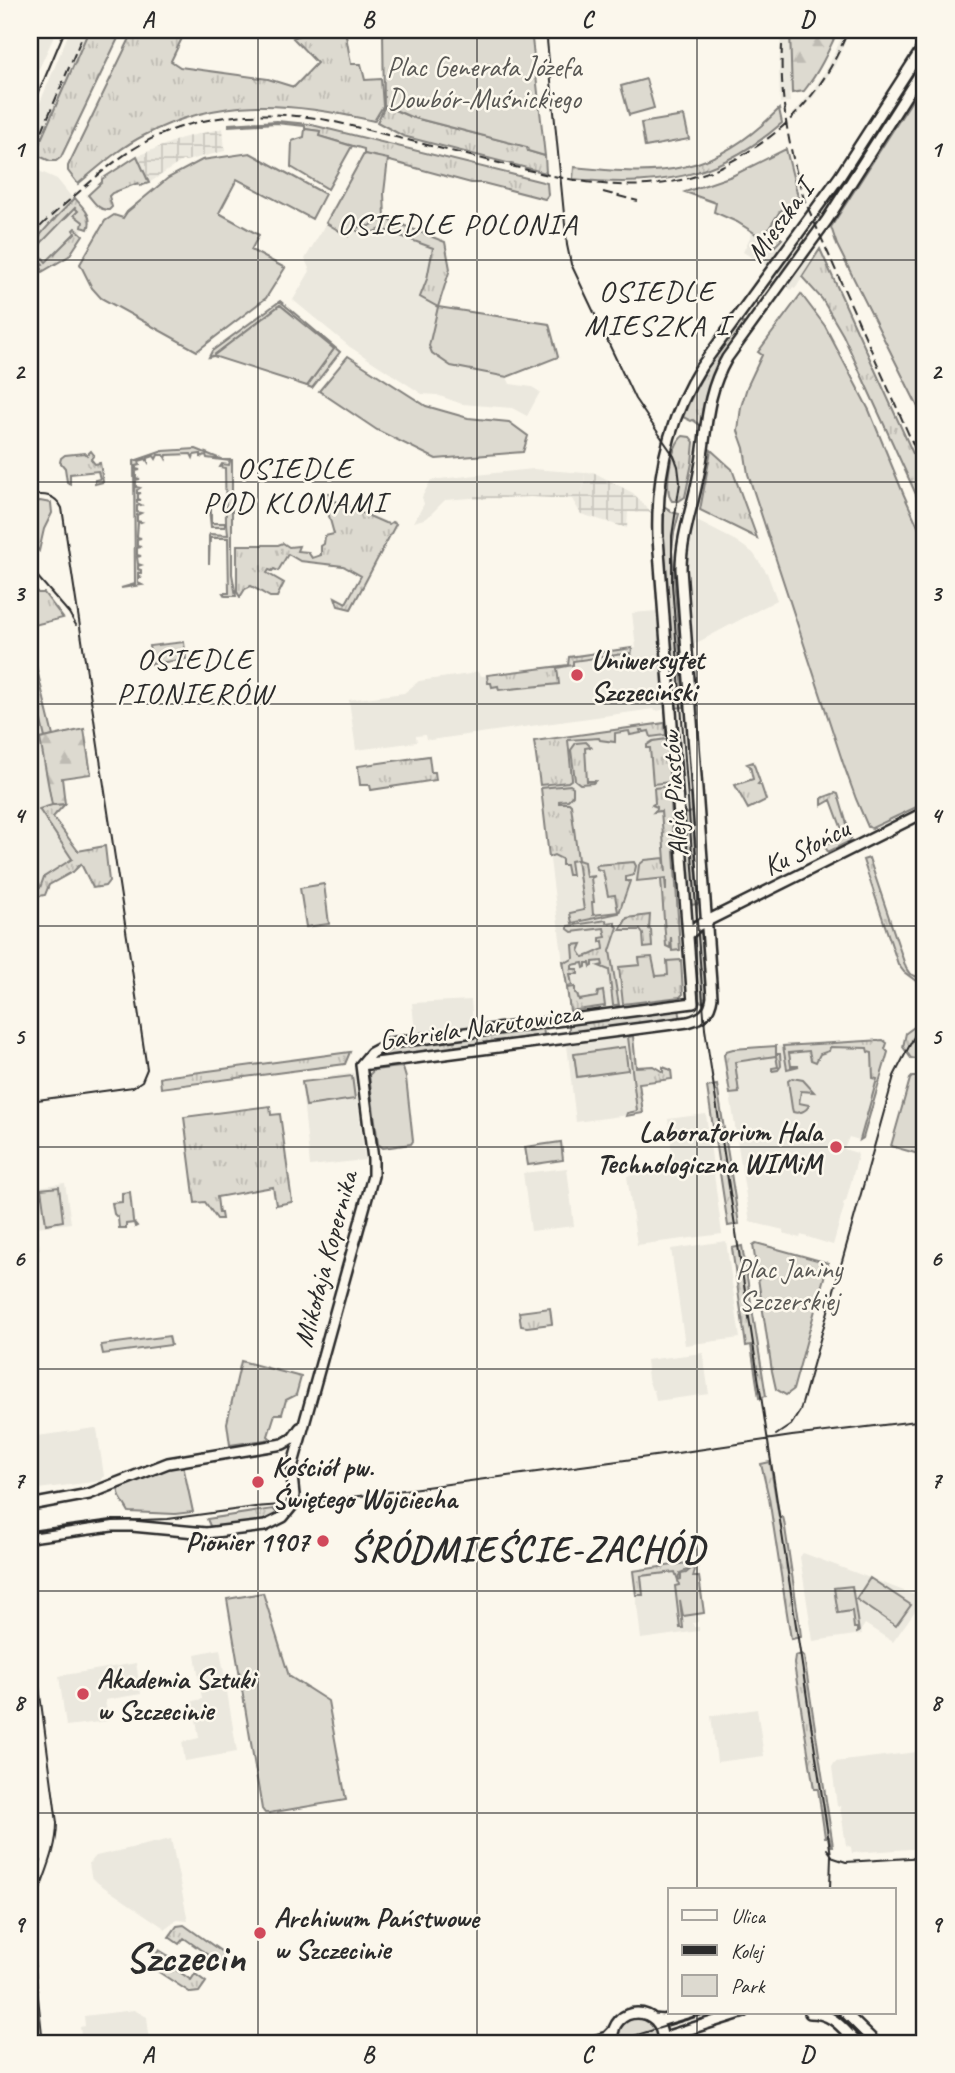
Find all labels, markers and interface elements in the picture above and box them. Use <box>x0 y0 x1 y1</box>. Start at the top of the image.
text: A <box>142 5 156 34</box>
text: B <box>362 5 376 34</box>
text: C <box>582 5 596 34</box>
text: D <box>800 5 816 34</box>
park label: Plac Generała Józefa Dowbór-Muśnickiego <box>387 49 583 116</box>
text: 1 <box>14 135 27 164</box>
text: 1 <box>931 135 944 164</box>
street label: Mieszka I <box>738 168 824 269</box>
district label: OSIEDLE POLONIA <box>337 205 579 243</box>
district label: OSIEDLE MIESZKA I <box>584 272 735 344</box>
text: 2 <box>14 357 27 386</box>
text: 2 <box>931 357 944 386</box>
district label: OSIEDLE POD KLONAMI <box>203 449 392 521</box>
text: 3 <box>14 579 27 608</box>
text: 3 <box>931 579 944 608</box>
district label: OSIEDLE PIONIERÓW <box>117 640 277 712</box>
place label: Uniwersytet Szczeciński <box>591 642 707 709</box>
marker: Uniwersytet Szczeciński <box>569 667 585 683</box>
street label: Aleja Piastów <box>652 728 696 858</box>
text: 4 <box>14 801 27 830</box>
text: 4 <box>931 801 944 830</box>
street label: Ku Słońcu <box>757 810 856 883</box>
street label: Gabriela Narutowicza <box>377 994 586 1058</box>
text: 5 <box>14 1022 26 1051</box>
text: 5 <box>931 1022 943 1051</box>
place label: Laboratorium Hala Technologiczna WIMiM <box>597 1114 825 1181</box>
marker: Laboratorium Hala Technologiczna WIMiM <box>828 1139 844 1155</box>
street label: Mikołaja Kopernika <box>285 1165 366 1350</box>
text: 6 <box>14 1244 27 1273</box>
text: 6 <box>931 1244 944 1273</box>
park label: Plac Janiny Szczerskiej <box>736 1251 845 1318</box>
place label: Kościół pw. Świętego Wojciecha <box>272 1449 459 1516</box>
text: 7 <box>14 1466 27 1495</box>
text: 7 <box>931 1466 944 1495</box>
marker: Kościół pw. Świętego Wojciecha <box>250 1474 266 1490</box>
place label: Pionier 1907 <box>185 1524 312 1559</box>
district label: ŚRÓDMIEŚCIE-ZACHÓD <box>350 1527 707 1572</box>
marker: Pionier 1907 <box>315 1533 331 1549</box>
place label: Akademia Sztuki w Szczecinie <box>97 1661 258 1728</box>
marker: Akademia Sztuki w Szczecinie <box>75 1686 91 1702</box>
text: 8 <box>14 1688 27 1717</box>
text: 8 <box>931 1688 944 1717</box>
legend <box>668 1888 895 2014</box>
place label: Archiwum Państwowe w Szczecinie <box>274 1900 482 1967</box>
text: Ulica <box>731 1903 767 1929</box>
text: 9 <box>14 1910 27 1939</box>
text: 9 <box>931 1910 944 1939</box>
marker: Archiwum Państwowe w Szczecinie <box>252 1925 268 1941</box>
district label: Szczecin <box>125 1931 246 1984</box>
text: Kolej <box>731 1938 765 1964</box>
text: Park <box>731 1973 766 1999</box>
text: A <box>142 2040 156 2069</box>
text: B <box>362 2040 376 2069</box>
text: C <box>582 2040 596 2069</box>
text: D <box>800 2040 816 2069</box>

